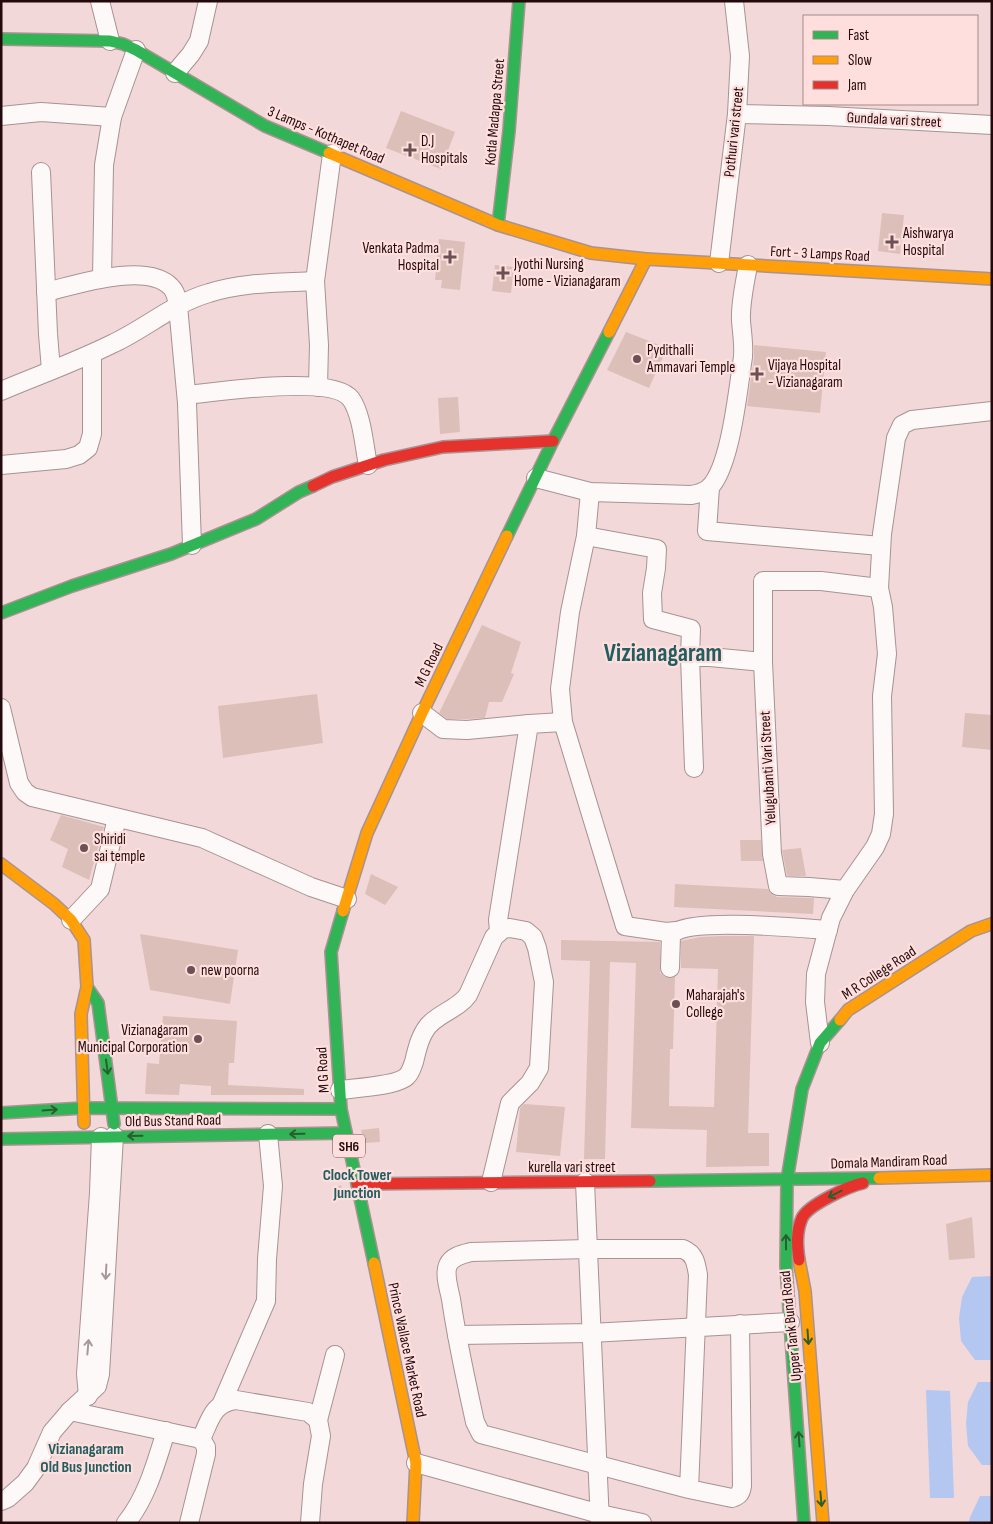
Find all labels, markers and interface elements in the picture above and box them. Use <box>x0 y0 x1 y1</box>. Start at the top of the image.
legend <box>803 15 978 105</box>
text: Fast <box>848 26 870 45</box>
text: Slow <box>848 51 872 70</box>
street label: Kotla Madappa Street <box>481 57 509 166</box>
text: Jam <box>847 76 866 95</box>
street label: Pothuri vari street <box>720 85 748 178</box>
street label: 3 Lamps - Kothapet Road <box>265 102 387 168</box>
street label: Gundala vari street <box>846 108 942 132</box>
place label: D.J Hospitals <box>421 132 468 168</box>
marker: D.J Hospitals <box>403 143 417 157</box>
place label: Aishwarya Hospital <box>902 224 954 260</box>
marker: Aishwarya Hospital <box>885 235 899 249</box>
place label: Venkata Padma Hospital <box>363 239 439 275</box>
street label: Fort - 3 Lamps Road <box>770 242 870 266</box>
marker: Venkata Padma Hospital <box>443 250 457 264</box>
place label: Jyothi Nursing Home - Vizianagaram <box>513 255 621 291</box>
marker: Jyothi Nursing Home - Vizianagaram <box>496 266 510 280</box>
place label: Pydithalli Ammavari Temple <box>646 341 735 377</box>
marker: Pydithalli Ammavari Temple <box>631 353 643 365</box>
place label: Vijaya Hospital - Vizianagaram <box>768 356 843 392</box>
marker: Vijaya Hospital - Vizianagaram <box>750 367 764 381</box>
district label: Vizianagaram <box>604 638 722 669</box>
street label: M G Road <box>410 640 448 690</box>
street label: Yelugubanti Vari Street <box>756 710 780 826</box>
place label: Shiridi sai temple <box>94 830 145 866</box>
marker: Shiridi sai temple <box>78 842 90 854</box>
street label: M R College Road <box>838 942 920 1004</box>
place label: new poorna <box>201 961 260 980</box>
marker: new poorna <box>185 964 197 976</box>
place label: Maharajah's College <box>686 986 745 1022</box>
marker: Maharajah's College <box>670 998 682 1010</box>
place label: Vizianagaram Municipal Corporation <box>78 1021 188 1057</box>
marker: Vizianagaram Municipal Corporation <box>192 1033 204 1045</box>
street label: M G Road <box>312 1046 334 1094</box>
one-way arrow <box>102 1059 112 1075</box>
one-way arrow <box>42 1106 58 1115</box>
street label: Old Bus Stand Road <box>125 1111 221 1131</box>
one-way arrow <box>290 1129 306 1139</box>
one-way arrow <box>127 1131 144 1141</box>
road number: SH6 <box>333 1134 365 1158</box>
street label: Domala Mandiram Road <box>830 1150 948 1174</box>
street label: kurella vari street <box>528 1158 616 1177</box>
district label: Clock Tower Junction <box>323 1166 391 1203</box>
one-way arrow <box>828 1189 843 1199</box>
one-way arrow <box>781 1234 791 1250</box>
one-way arrow <box>102 1264 111 1280</box>
street label: Upper Tank Bund Road <box>776 1270 806 1382</box>
street label: Prince Wallace Market Road <box>383 1281 431 1419</box>
one-way arrow <box>804 1329 813 1345</box>
one-way arrow <box>83 1340 93 1356</box>
one-way arrow <box>794 1431 803 1447</box>
district label: Vizianagaram Old Bus Junction <box>40 1440 132 1477</box>
one-way arrow <box>817 1491 826 1507</box>

